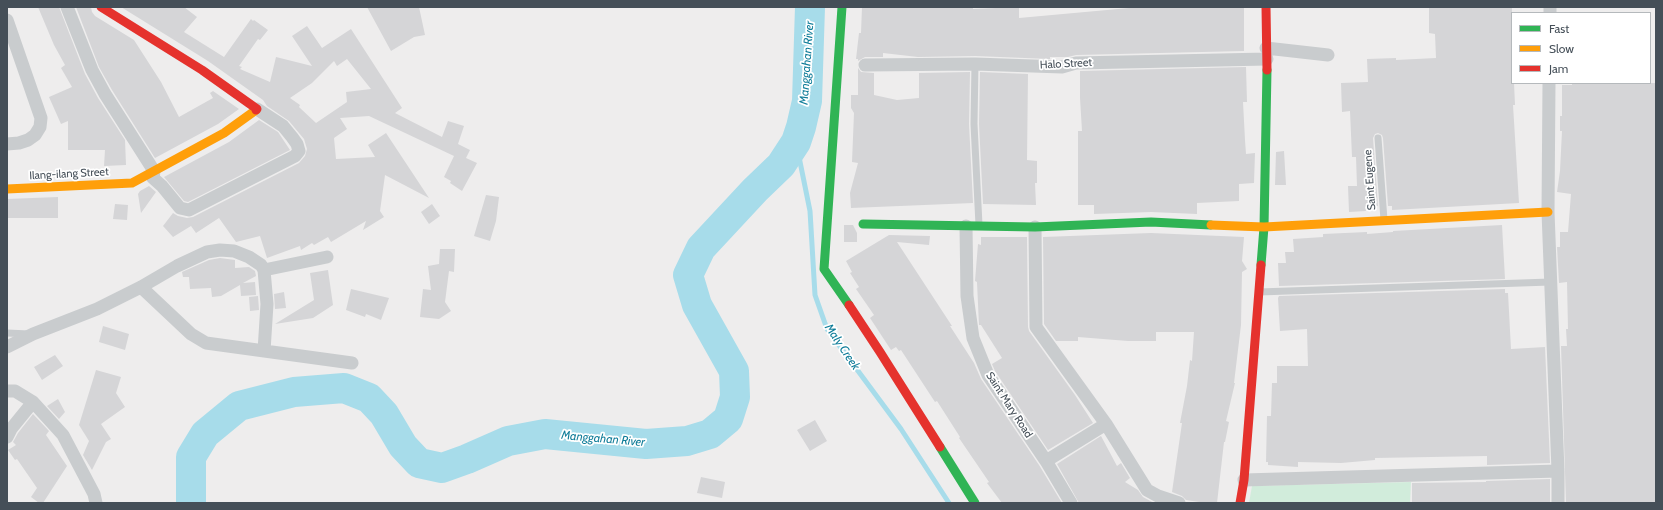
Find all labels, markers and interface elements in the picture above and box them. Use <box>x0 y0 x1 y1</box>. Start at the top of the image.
legend <box>1511 12 1651 84</box>
water label: Manggahan River <box>797 21 817 105</box>
text: Fast <box>1549 21 1569 36</box>
text: Slow <box>1549 41 1574 56</box>
street label: Halo Street <box>1040 56 1092 72</box>
text: Jam <box>1549 61 1568 76</box>
street label: Saint Eugene <box>1361 149 1379 211</box>
street label: Ilang-ilang Street <box>29 165 109 183</box>
water label: Maly Creek <box>821 321 863 373</box>
street label: Saint Mary Road <box>983 370 1035 440</box>
water label: Manggahan River <box>561 428 645 450</box>

